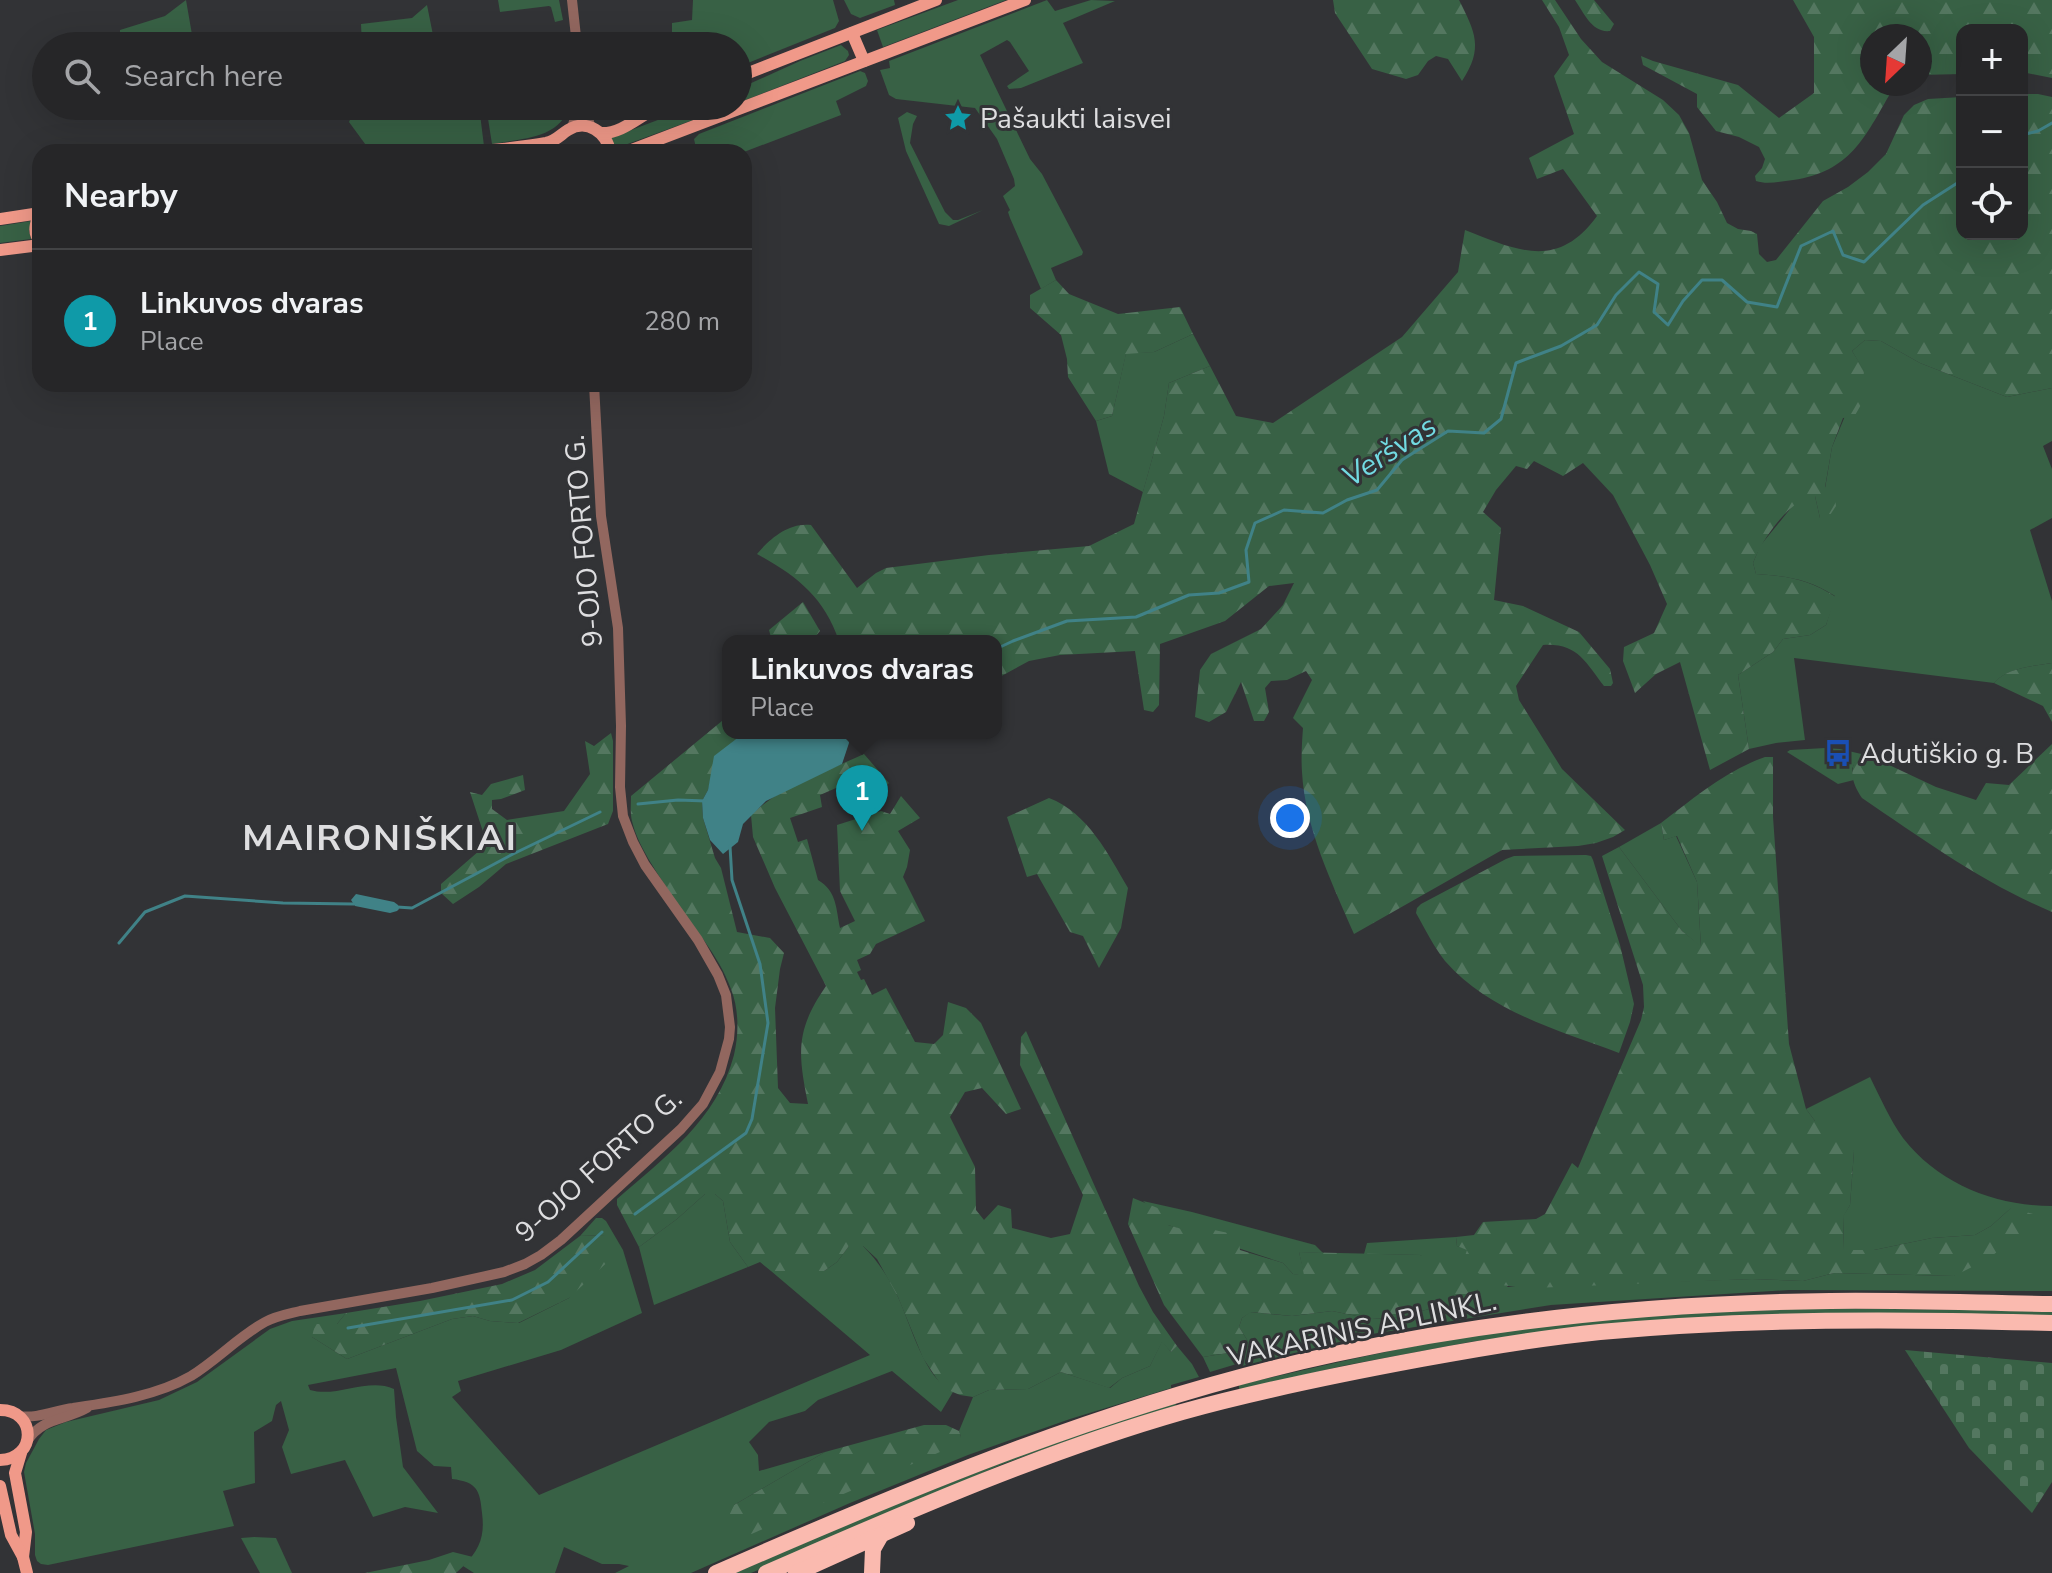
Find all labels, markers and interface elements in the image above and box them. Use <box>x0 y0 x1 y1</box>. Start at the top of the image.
north arrow <box>1860 24 1932 96</box>
map controls <box>1956 24 2028 240</box>
button: + <box>1956 24 2028 96</box>
search box <box>32 32 752 120</box>
icon: search <box>60 54 104 98</box>
text: Search here <box>124 56 283 97</box>
button: − <box>1956 96 2028 168</box>
place label: Pašaukti laisvei <box>980 100 1171 138</box>
place icon: Pašaukti laisvei <box>943 103 973 133</box>
button: locate <box>1956 168 2028 240</box>
text: Nearby <box>64 173 178 219</box>
text: Linkuvos dvaras <box>140 283 364 324</box>
text: 1 <box>82 304 98 339</box>
text: 280 m <box>644 304 720 339</box>
text: Place <box>140 324 204 359</box>
water label: Veršvas <box>1334 406 1445 497</box>
street label: 9-OJO FORTO G. <box>556 433 612 648</box>
popup <box>722 635 1002 739</box>
text: Linkuvos dvaras <box>750 649 974 690</box>
text: Place <box>750 690 814 725</box>
place label: Adutiškio g. B <box>1860 735 2034 773</box>
bus stop icon: Adutiškio g. B <box>1823 738 1853 768</box>
pin: 1 <box>836 765 888 831</box>
your location <box>1270 798 1310 838</box>
district label: MAIRONIŠKIAI <box>242 814 518 863</box>
street label: 9-OJO FORTO G. <box>507 1081 690 1251</box>
street label: VAKARINIS APLINKL. <box>1223 1282 1500 1376</box>

